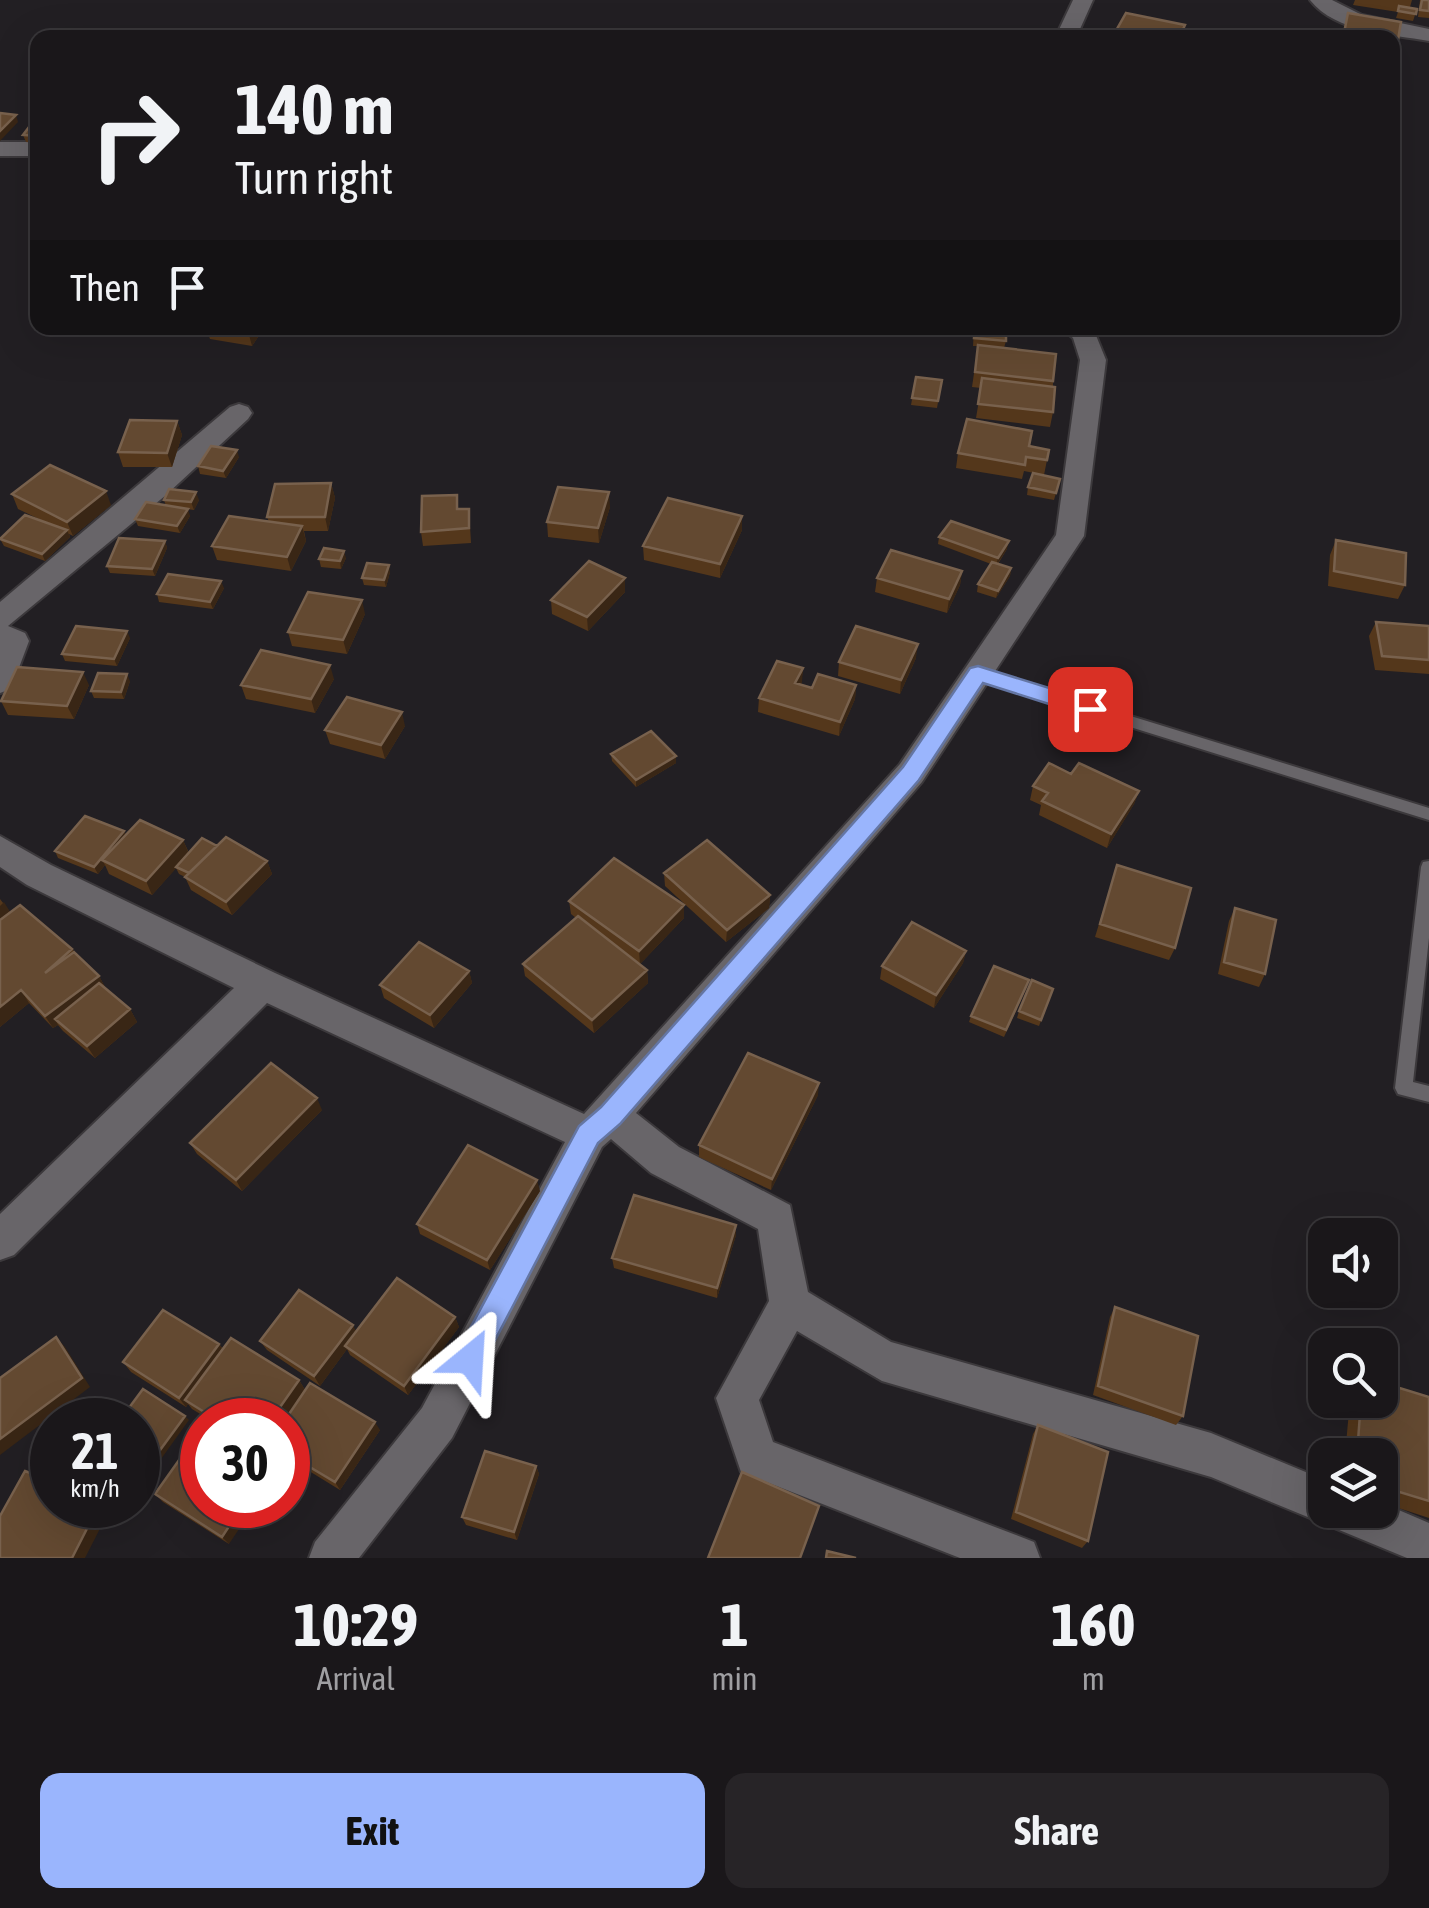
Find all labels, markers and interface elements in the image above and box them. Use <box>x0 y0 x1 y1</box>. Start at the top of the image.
text: 140 m <box>235 69 394 149</box>
icon: right <box>70 70 200 200</box>
text: Turn right <box>235 152 393 204</box>
icon: arrive <box>160 260 215 315</box>
text: Then <box>70 266 140 309</box>
pin <box>1048 667 1133 752</box>
icon: arrive <box>1063 682 1118 737</box>
map controls <box>1308 1218 1398 1528</box>
button: sound <box>1308 1218 1398 1308</box>
position arrow <box>418 1307 522 1411</box>
button: search <box>1308 1328 1398 1418</box>
speed limit sign: 30 <box>180 1398 310 1528</box>
text: 21 <box>71 1422 118 1480</box>
button: layers <box>1308 1438 1398 1528</box>
text: km/h <box>70 1474 120 1502</box>
text: 10:29 <box>293 1590 418 1659</box>
text: 1 <box>720 1590 749 1659</box>
text: 160 <box>1051 1590 1136 1659</box>
text: Arrival <box>317 1660 395 1697</box>
text: min <box>712 1660 757 1697</box>
text: m <box>1082 1660 1105 1697</box>
button: Exit <box>40 1773 705 1888</box>
button: Share <box>725 1773 1389 1888</box>

